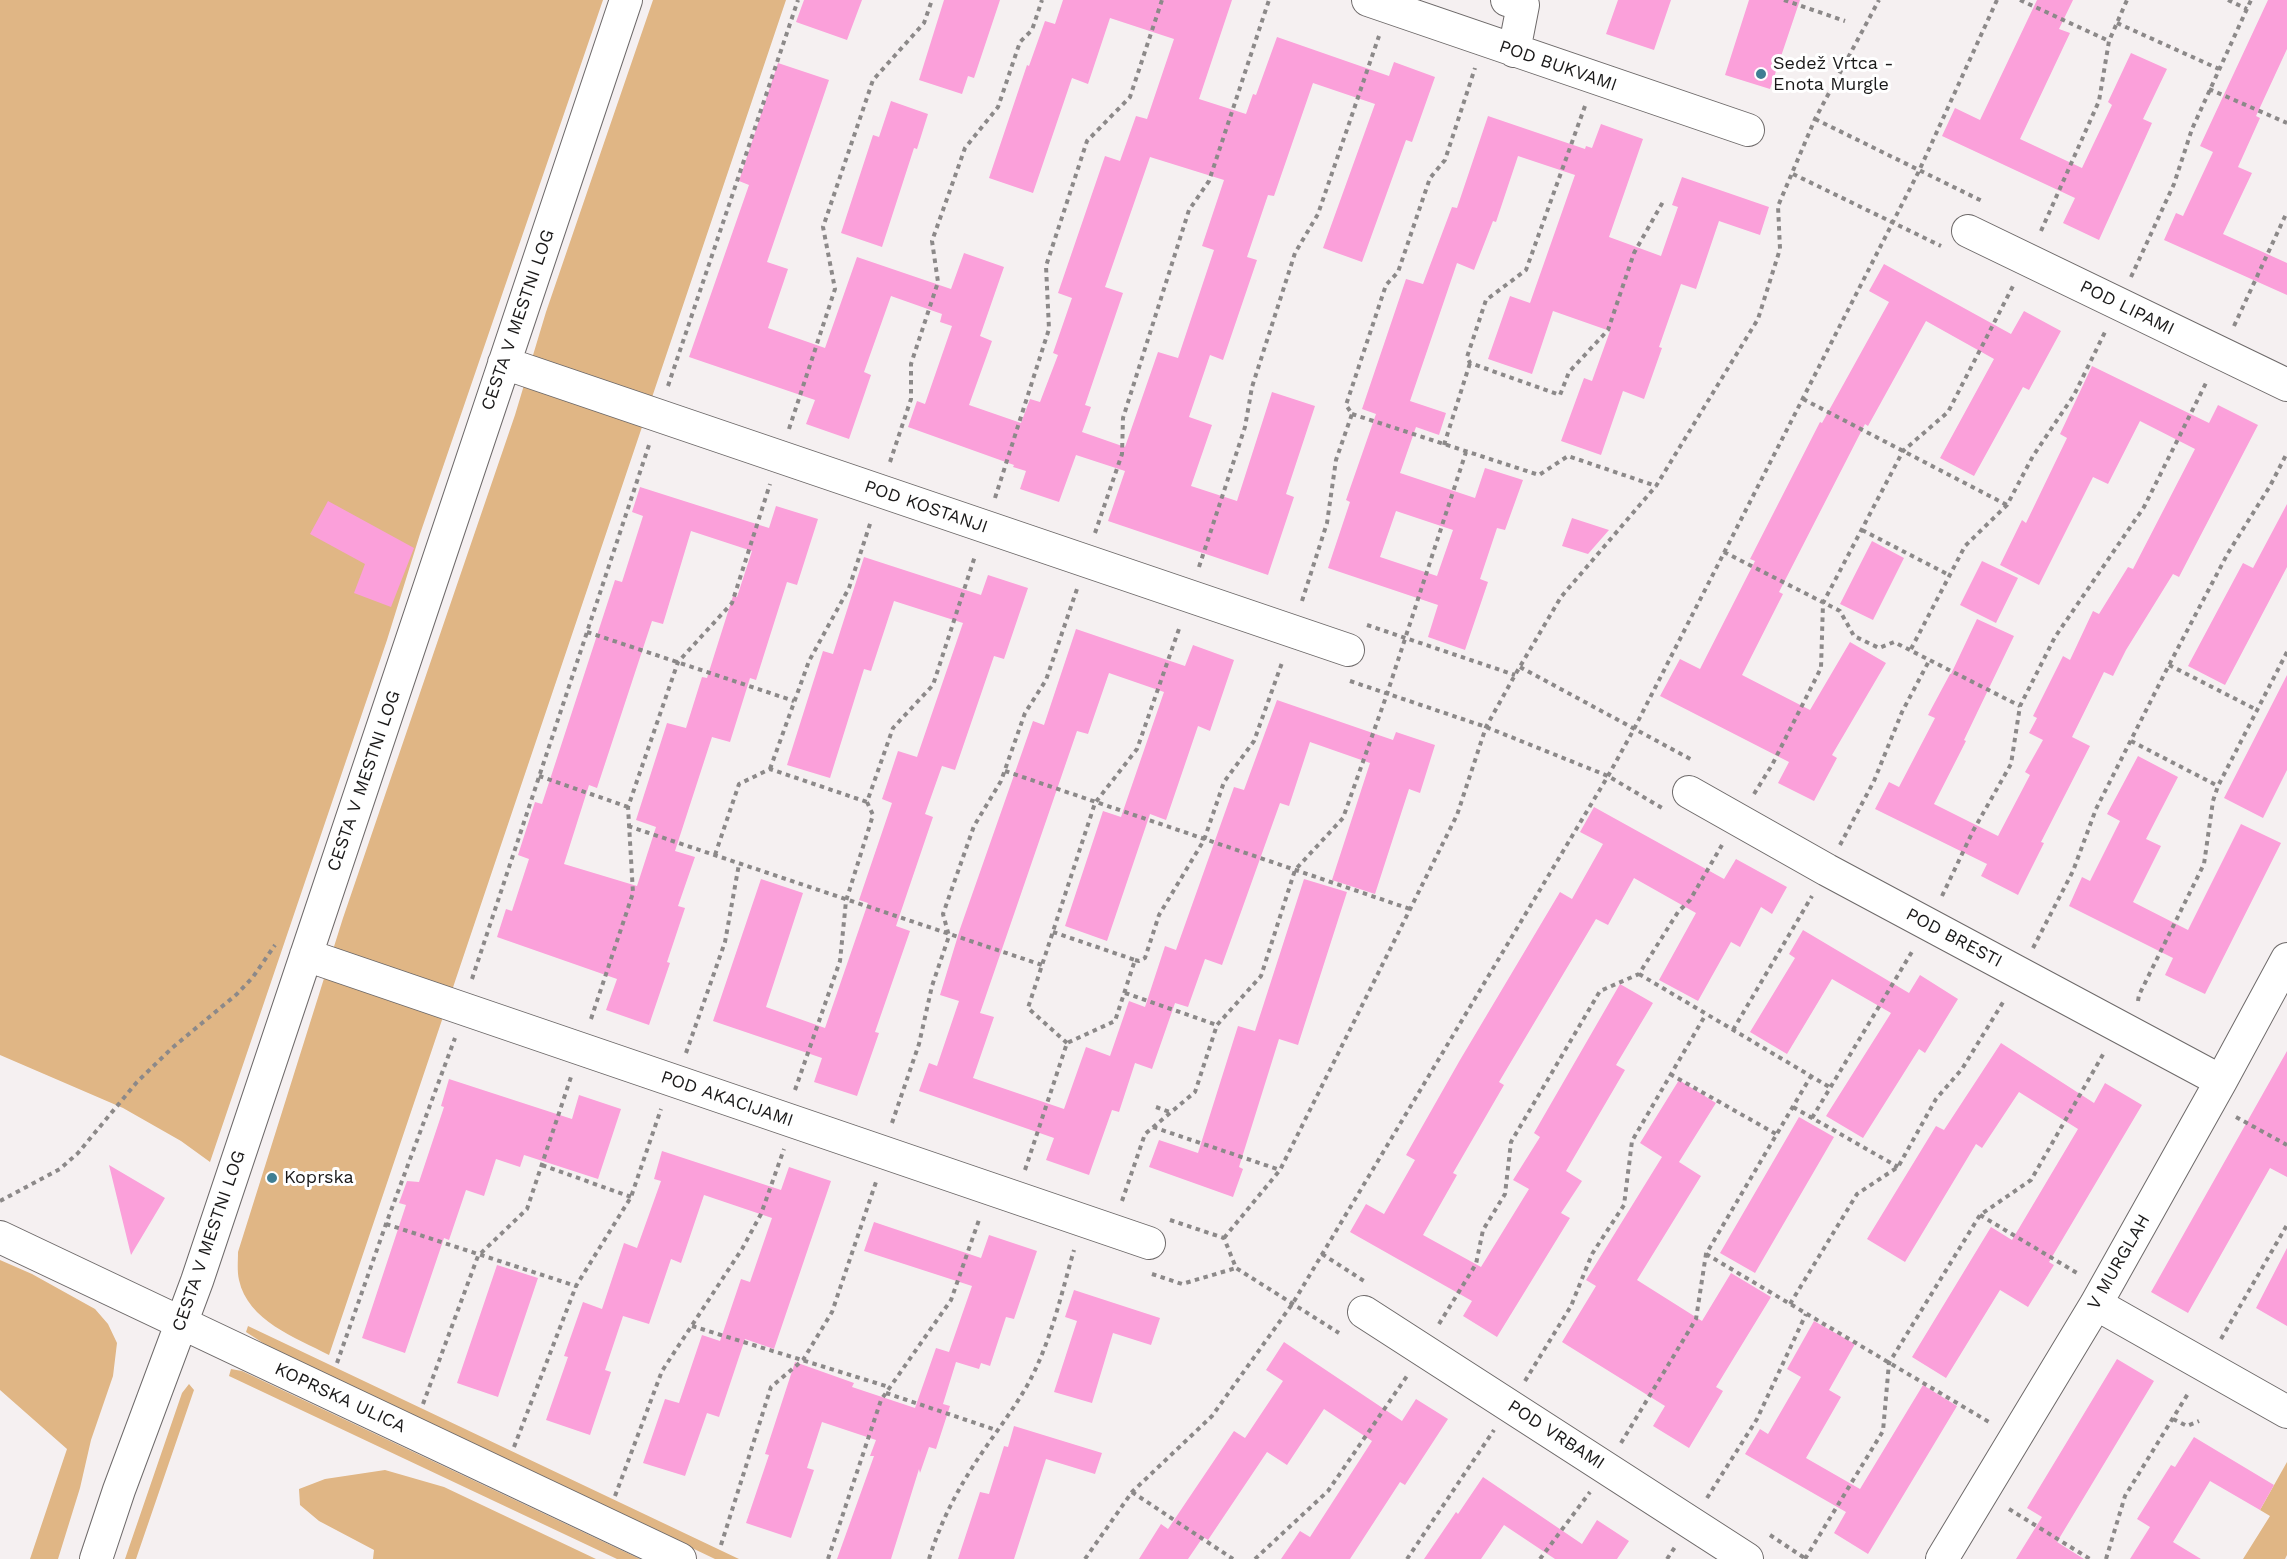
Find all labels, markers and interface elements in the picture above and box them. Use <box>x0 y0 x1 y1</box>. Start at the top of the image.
street label: POD BUKVAMI <box>1496 36 1620 96</box>
place label: Sedež Vrtca - Enota Murgle <box>1773 53 1893 96</box>
marker: Sedež Vrtca - Enota Murgle <box>1754 67 1768 81</box>
street label: CESTA V MESTNI LOG <box>477 227 559 413</box>
street label: POD LIPAMI <box>2076 276 2178 340</box>
street label: POD KOSTANJI <box>861 476 991 538</box>
street label: CESTA V MESTNI LOG <box>323 688 405 874</box>
street label: POD BRESTI <box>1902 904 2006 972</box>
street label: POD AKACIJAMI <box>658 1066 796 1132</box>
street label: CESTA V MESTNI LOG <box>168 1148 250 1334</box>
place label: Koprska <box>284 1167 354 1189</box>
marker: Koprska <box>265 1171 279 1185</box>
street label: V MURGLAH <box>2083 1210 2155 1314</box>
street label: KOPRSKA ULICA <box>271 1358 409 1438</box>
street label: POD VRBAMI <box>1503 1396 1609 1474</box>

